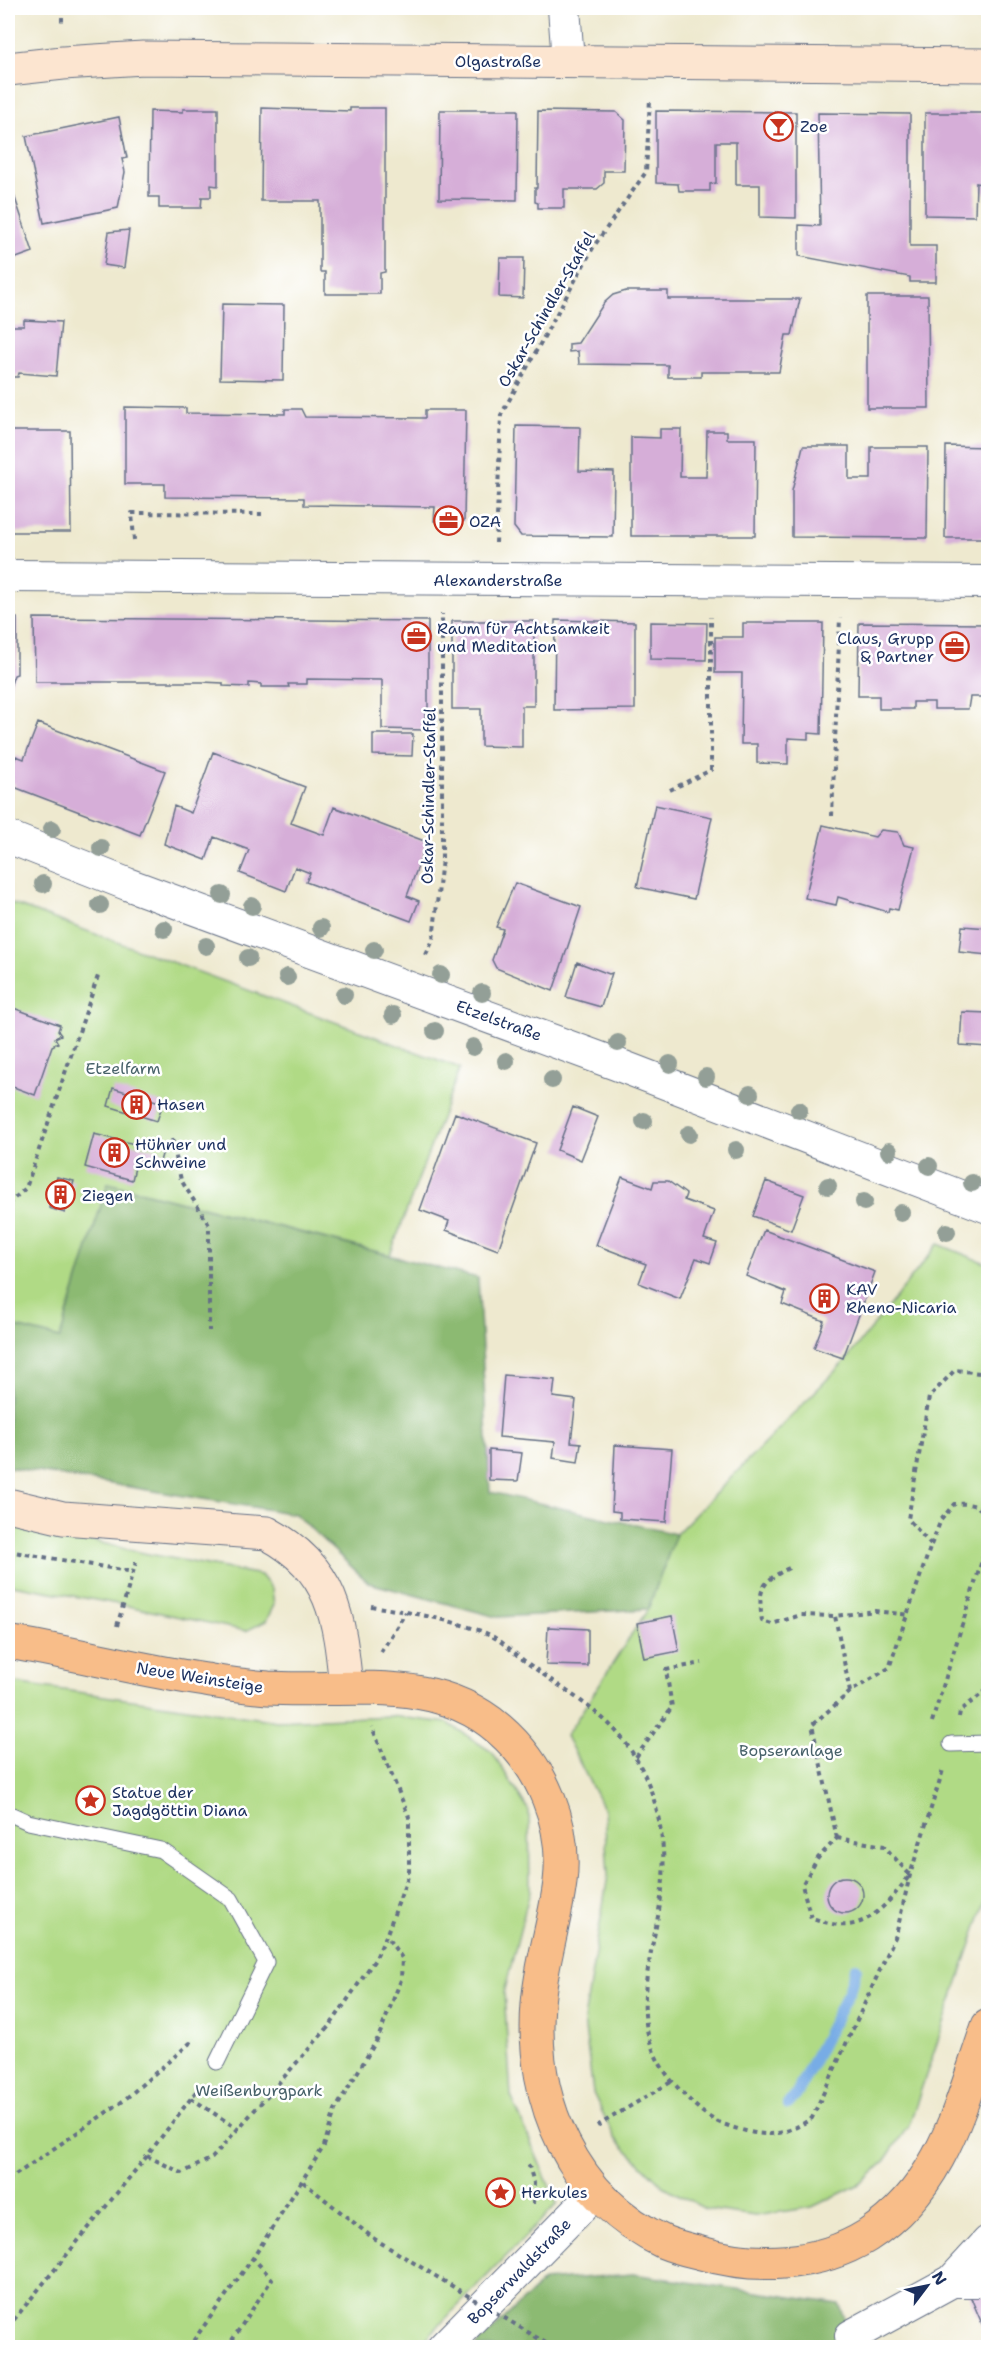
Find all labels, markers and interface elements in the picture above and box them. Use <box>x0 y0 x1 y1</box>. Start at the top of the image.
street label: Olgastraße <box>455 51 541 72</box>
bar icon: Zoe <box>763 110 795 142</box>
place label: Zoe <box>800 116 828 137</box>
street label: Oskar-Schindler-Staffel <box>493 227 600 391</box>
office icon: OZA <box>432 505 464 537</box>
place label: OZA <box>469 511 501 532</box>
street label: Alexanderstraße <box>433 570 563 591</box>
place label: Raum für Achtsamkeit und Meditation <box>437 618 610 657</box>
office icon: Raum für Achtsamkeit und Meditation <box>400 621 432 653</box>
place label: Claus, Grupp & Partner <box>837 628 934 667</box>
office icon: Claus, Grupp & Partner <box>939 631 971 663</box>
street label: Oskar-Schindler-Staffel <box>416 707 441 884</box>
street label: Etzelstraße <box>453 995 545 1046</box>
park label: Etzelfarm <box>86 1058 161 1079</box>
building icon: Hasen <box>120 1088 152 1120</box>
place label: Hasen <box>157 1094 205 1115</box>
place label: Hühner und Schweine <box>135 1134 226 1173</box>
building icon: Hühner und Schweine <box>98 1137 130 1169</box>
building icon: Ziegen <box>45 1179 77 1211</box>
place label: Ziegen <box>82 1185 133 1206</box>
place label: KAV Rheno-Nicaria <box>846 1279 957 1318</box>
building icon: KAV Rheno-Nicaria <box>809 1282 841 1314</box>
street label: Neue Weinsteige <box>135 1657 265 1698</box>
park label: Bopseranlage <box>739 1740 843 1761</box>
place label: Statue der Jagdgöttin Diana <box>112 1782 248 1821</box>
place icon: Statue der Jagdgöttin Diana <box>75 1785 107 1817</box>
park label: Weißenburgpark <box>195 2080 323 2101</box>
place icon: Herkules <box>484 2176 516 2208</box>
place label: Herkules <box>521 2182 588 2203</box>
street label: Bopserwaldstraße <box>463 2214 576 2329</box>
north arrow <box>897 2256 957 2316</box>
text: N <box>927 2267 952 2289</box>

